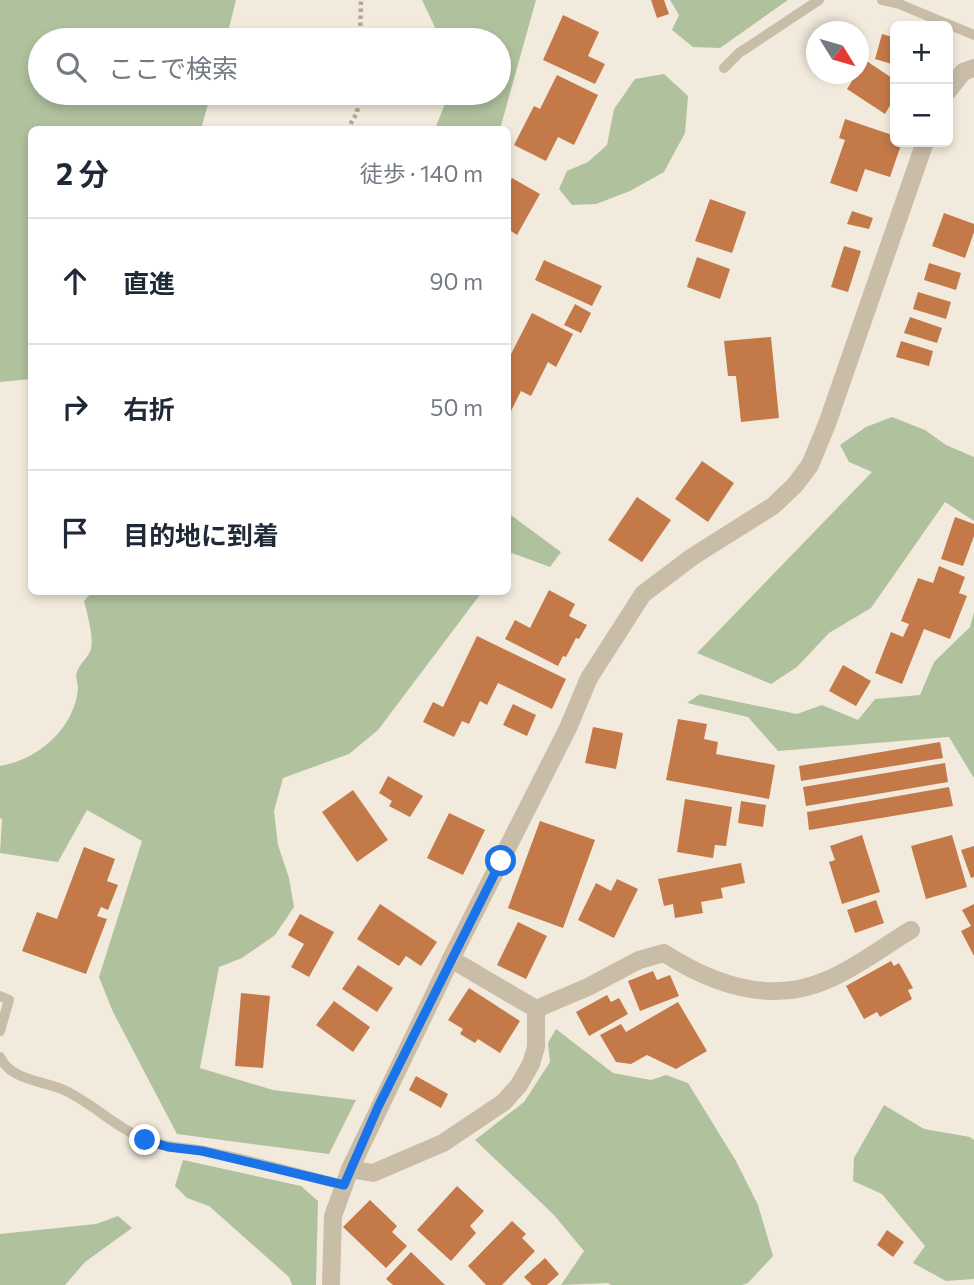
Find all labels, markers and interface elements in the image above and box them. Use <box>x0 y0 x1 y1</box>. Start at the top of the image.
north arrow <box>806 21 869 84</box>
map controls <box>890 21 953 147</box>
button: + <box>890 21 953 84</box>
search box <box>28 28 511 105</box>
icon: search <box>52 48 90 86</box>
text: ここで検索 <box>108 52 238 83</box>
button: − <box>890 84 953 147</box>
text: 2 分 <box>56 154 109 191</box>
text: 徒歩 · 140 m <box>360 159 483 187</box>
icon: ahead <box>56 262 94 300</box>
text: 直進 <box>123 267 175 298</box>
text: 90 m <box>430 267 483 295</box>
icon: right <box>56 388 94 426</box>
text: 右折 <box>123 393 175 424</box>
text: 50 m <box>430 393 483 421</box>
icon: arrive <box>56 514 94 552</box>
text: 目的地に到着 <box>123 519 279 550</box>
route start <box>485 845 516 876</box>
route end <box>129 1124 160 1155</box>

